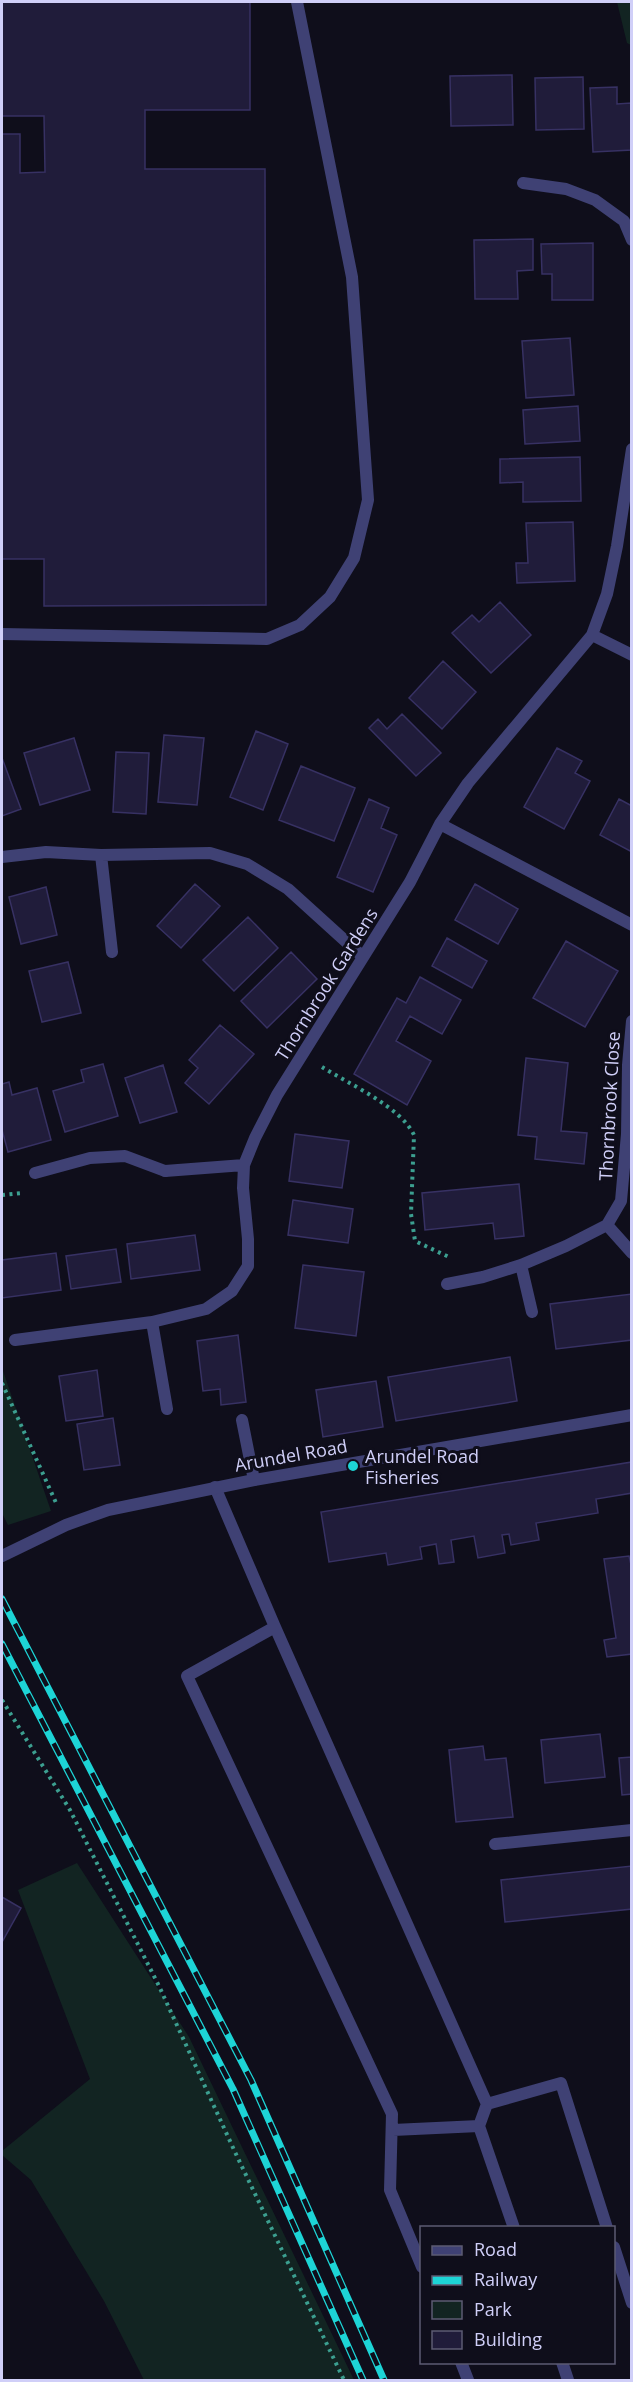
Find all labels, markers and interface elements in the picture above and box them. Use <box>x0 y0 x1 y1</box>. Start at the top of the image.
street label: Thornbrook Gardens <box>269 903 383 1065</box>
street label: Thornbrook Close <box>593 1031 625 1181</box>
street label: Arundel Road <box>233 1433 349 1477</box>
place label: Arundel Road Fisheries <box>365 1444 479 1489</box>
marker: Arundel Road Fisheries <box>346 1459 360 1473</box>
legend <box>420 2226 615 2364</box>
text: Road <box>474 2237 517 2261</box>
text: Railway <box>474 2267 538 2291</box>
text: Park <box>474 2297 512 2321</box>
text: Building <box>474 2327 542 2351</box>

